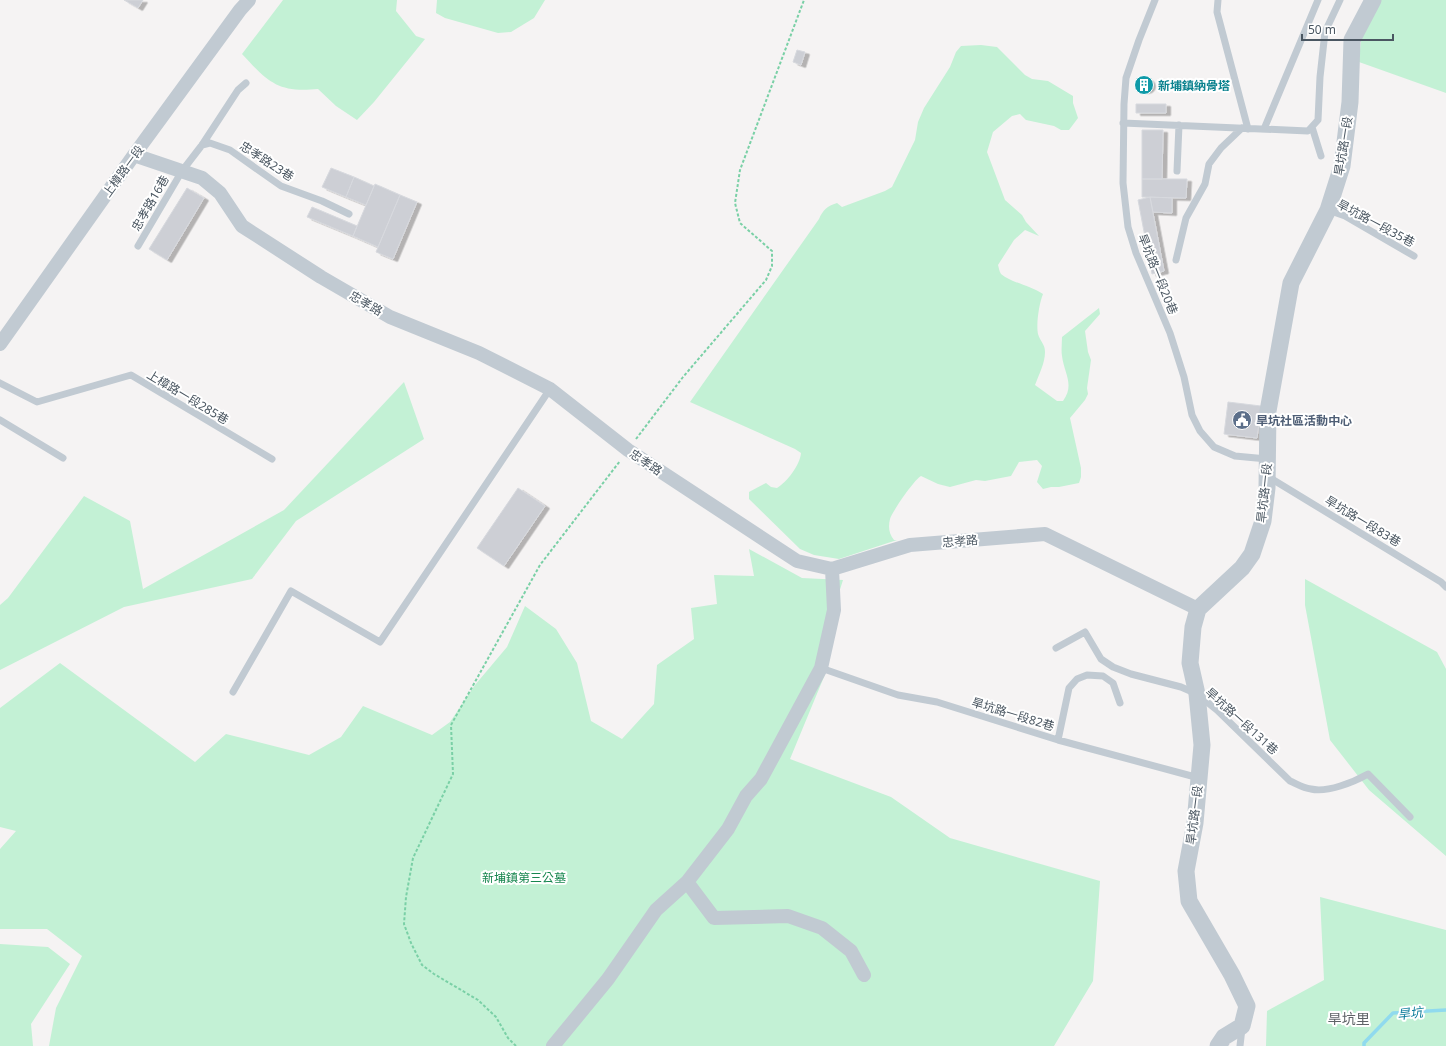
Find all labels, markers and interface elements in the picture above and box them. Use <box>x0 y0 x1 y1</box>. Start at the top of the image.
scale bar <box>1302 16 1393 42</box>
text: 50 m <box>1308 21 1336 38</box>
building icon: 新埔鎮納骨塔 <box>1133 74 1155 96</box>
place label: 新埔鎮納骨塔 <box>1158 77 1230 94</box>
street label: 旱坑路一段 <box>1330 115 1356 177</box>
street label: 忠孝路23巷 <box>236 137 298 185</box>
street label: 上樟路一段 <box>98 142 148 200</box>
street label: 忠孝路16巷 <box>127 172 173 234</box>
street label: 旱坑路一段35巷 <box>1334 195 1418 251</box>
street label: 旱坑路一段20巷 <box>1134 231 1182 317</box>
street label: 忠孝路 <box>346 287 386 319</box>
street label: 上樟路一段285巷 <box>144 366 232 428</box>
public building icon: 旱坑社區活動中心 <box>1231 409 1253 431</box>
place label: 旱坑社區活動中心 <box>1256 412 1352 429</box>
street label: 忠孝路 <box>626 445 666 479</box>
street label: 旱坑路一段 <box>1252 462 1276 524</box>
street label: 旱坑路一段83巷 <box>1322 492 1404 550</box>
street label: 忠孝路 <box>941 531 979 551</box>
street label: 旱坑路一段131巷 <box>1202 684 1282 758</box>
street label: 旱坑路一段82巷 <box>970 693 1056 735</box>
street label: 旱坑路一段 <box>1182 784 1206 846</box>
park label: 新埔鎮第三公墓 <box>482 869 566 886</box>
water label: 旱坑 <box>1396 1002 1426 1024</box>
district label: 旱坑里 <box>1328 1009 1370 1028</box>

